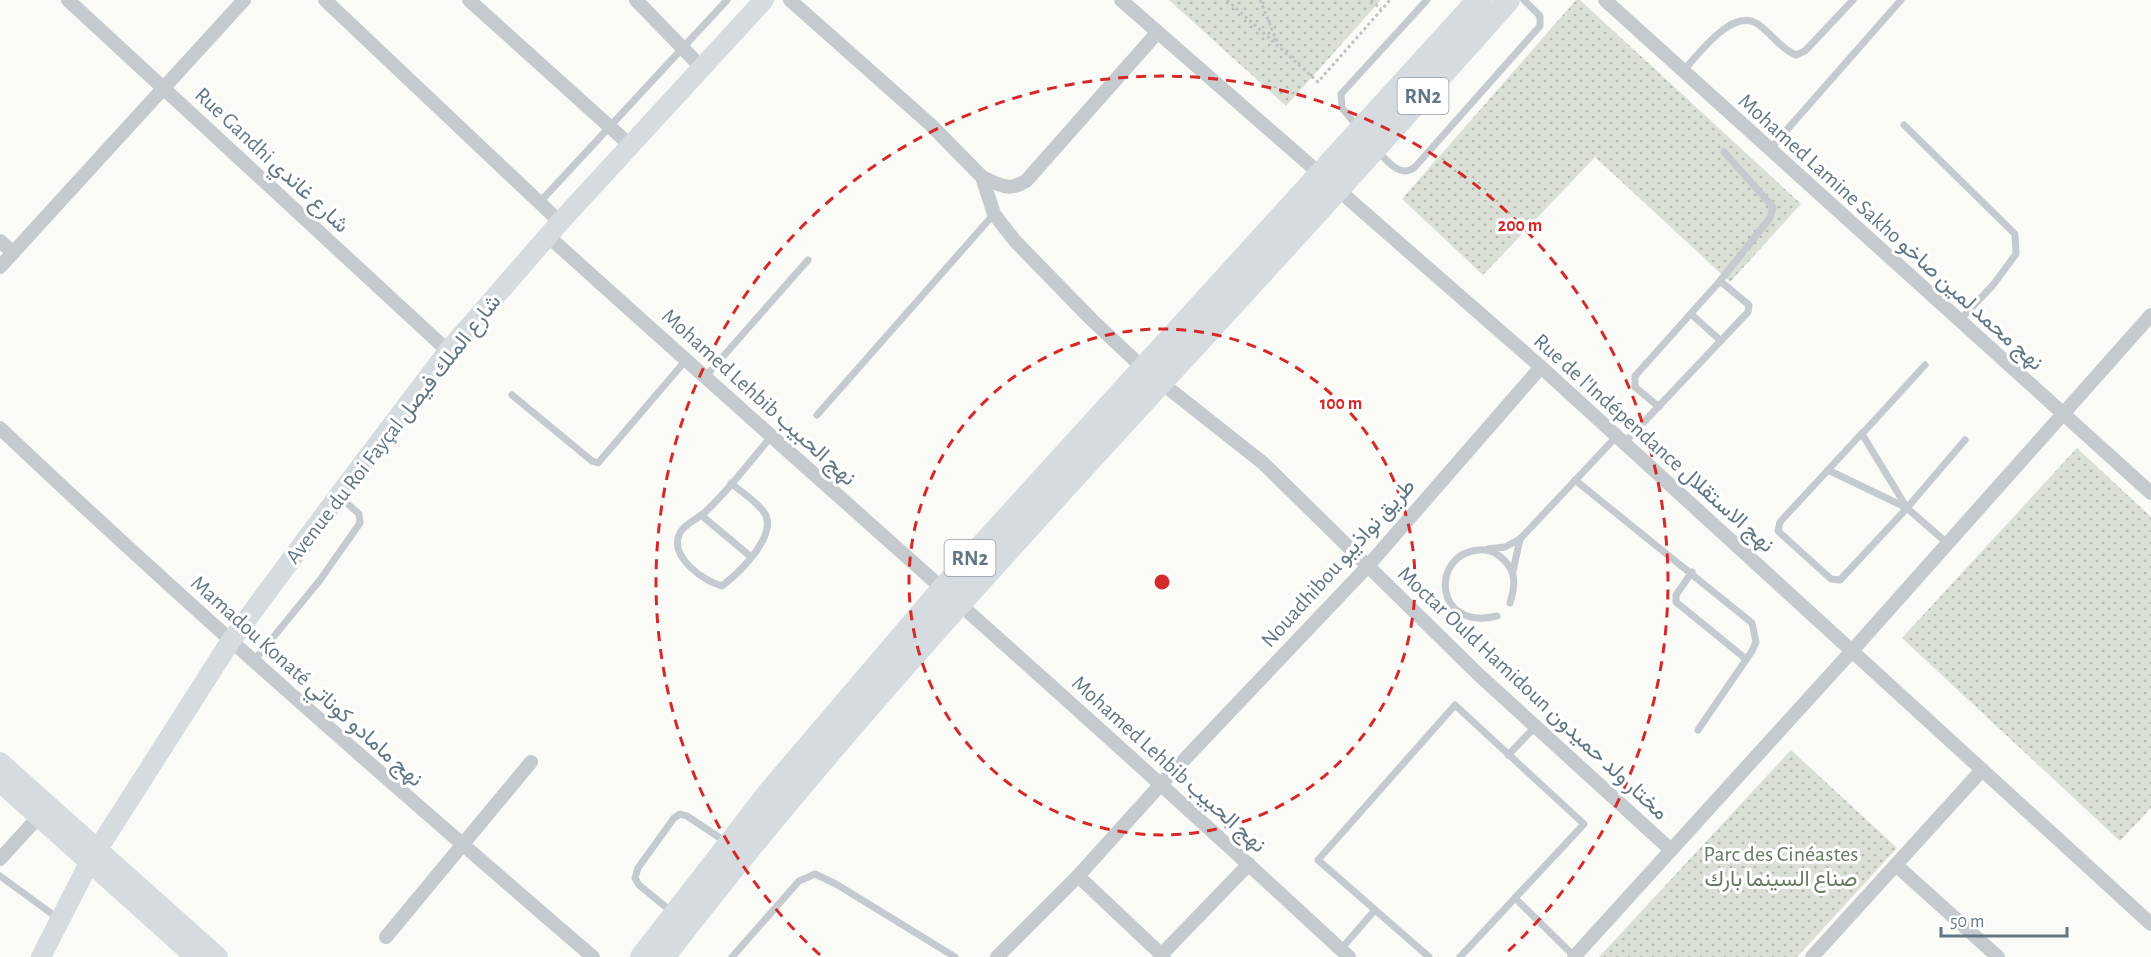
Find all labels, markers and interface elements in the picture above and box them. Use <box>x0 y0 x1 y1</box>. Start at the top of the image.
road number: RN2 <box>1398 78 1448 114</box>
street label: Rue Gandhi شارع غاندي <box>186 83 353 242</box>
street label: Mohamed Lamine Sakho نهج محمد لمين صاخو <box>1732 89 2048 377</box>
text: 200 m <box>1498 217 1542 235</box>
street label: Avenue du Roi Fayçal شارع الملك فيصل <box>281 290 507 570</box>
street label: Mohamed Lehbib نهج الحبيب <box>656 304 860 492</box>
street label: Rue de l'Indépendance نهج الاستقلال <box>1528 329 1778 559</box>
text: 100 m <box>1320 395 1362 413</box>
street label: Nouadhibou طريق نواذيبو <box>1257 475 1421 653</box>
road number: RN2 <box>944 540 996 576</box>
street label: Moctar Ould Hamidoun مختار ولد حميدون <box>1392 562 1672 825</box>
street label: Mamadou Konaté نهج مامادو كوناتي <box>182 571 427 796</box>
centre of rings <box>1152 572 1172 592</box>
street label: Mohamed Lehbib نهج الحبيب <box>1066 671 1270 859</box>
park label: Parc des Cinéastes صناع السينما بارك <box>1704 843 1858 893</box>
scale bar <box>1941 900 2067 938</box>
text: 50 m <box>1950 913 1984 931</box>

